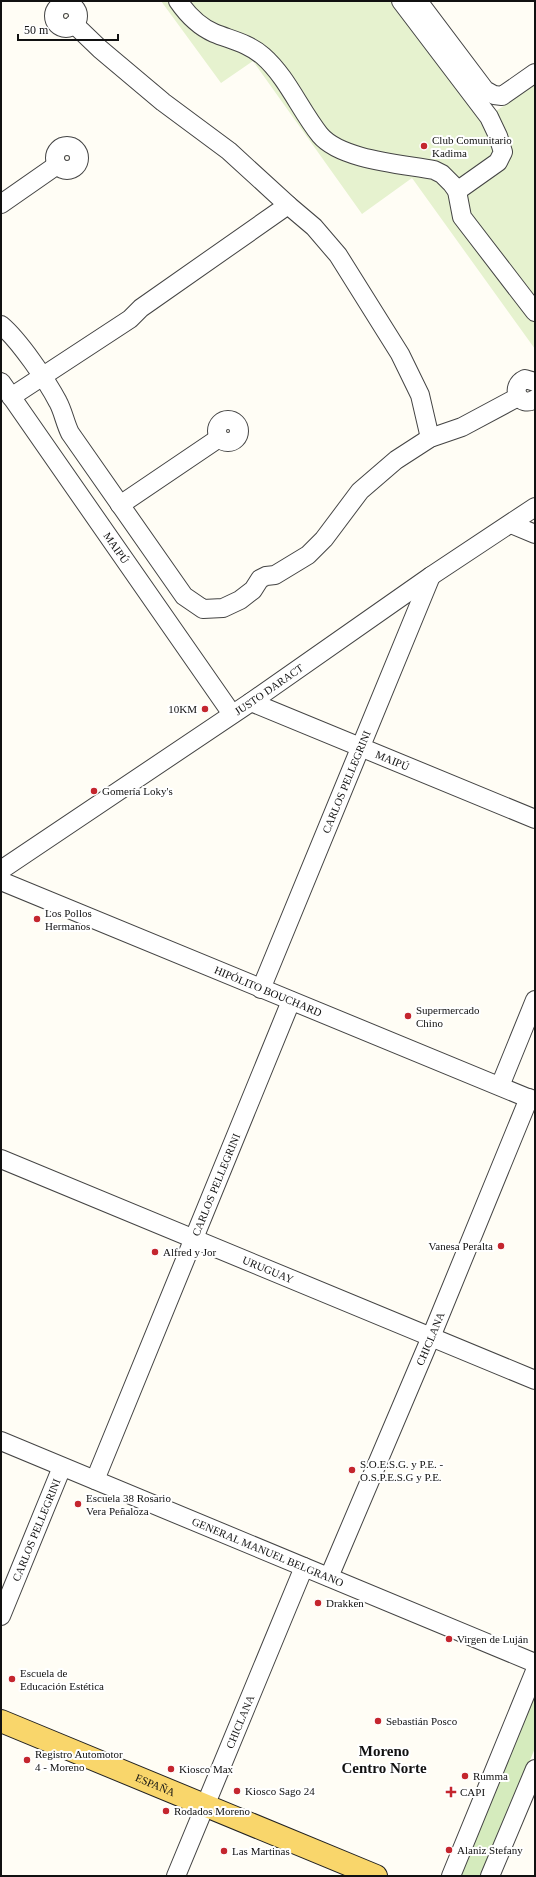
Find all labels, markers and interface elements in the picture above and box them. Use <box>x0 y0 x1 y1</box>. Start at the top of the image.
scale bar <box>18 16 118 42</box>
text: 50 m <box>24 23 49 37</box>
place label: Club Comunitario Kadima <box>432 134 512 159</box>
marker: Club Comunitario Kadima <box>419 141 429 151</box>
street label: MAIPÚ <box>101 530 131 566</box>
street label: JUSTO DARACT <box>232 661 306 717</box>
place label: 10KM <box>168 703 197 715</box>
marker: 10KM <box>200 704 210 714</box>
street label: CARLOS PELLEGRINI <box>320 728 373 835</box>
street label: MAIPÚ <box>374 748 411 773</box>
place label: Gomería Loky's <box>102 785 173 797</box>
marker: Gomería Loky's <box>89 786 99 796</box>
place label: Los Pollos Hermanos <box>45 907 92 932</box>
marker: Los Pollos Hermanos <box>32 914 42 924</box>
street label: HIPÓLITO BOUCHARD <box>213 964 324 1019</box>
place label: Supermercado Chino <box>416 1004 480 1029</box>
marker: Supermercado Chino <box>403 1011 413 1021</box>
street label: CARLOS PELLEGRINI <box>189 1131 242 1238</box>
place label: Vanesa Peralta <box>429 1240 493 1252</box>
marker: Vanesa Peralta <box>496 1241 506 1251</box>
place label: Alfred y Jor <box>163 1246 216 1258</box>
marker: Alfred y Jor <box>150 1247 160 1257</box>
street label: URUGUAY <box>241 1254 295 1285</box>
street label: CHICLANA <box>414 1310 447 1367</box>
place label: S.O.E.S.G. y P.E. - O.S.P.E.S.G y P.E. <box>360 1458 443 1483</box>
marker: S.O.E.S.G. y P.E. - O.S.P.E.S.G y P.E. <box>347 1465 357 1475</box>
street label: CARLOS PELLEGRINI <box>10 1477 63 1583</box>
place label: Escuela 38 Rosario Vera Peñaloza <box>86 1492 171 1517</box>
marker: Escuela 38 Rosario Vera Peñaloza <box>73 1499 83 1509</box>
street label: GENERAL MANUEL BELGRANO <box>190 1515 346 1589</box>
place label: Drakken <box>326 1597 364 1609</box>
marker: Drakken <box>313 1598 323 1608</box>
place label: Virgen de Luján <box>457 1633 529 1645</box>
marker: Virgen de Luján <box>444 1634 454 1644</box>
place label: Escuela de Educación Estética <box>20 1667 104 1692</box>
marker: Escuela de Educación Estética <box>7 1674 17 1684</box>
street label: CHICLANA <box>223 1693 256 1750</box>
place label: Sebastián Posco <box>386 1715 458 1727</box>
marker: Sebastián Posco <box>373 1716 383 1726</box>
district label: Moreno Centro Norte <box>341 1743 427 1776</box>
place label: Registro Automotor 4 - Moreno <box>35 1748 123 1773</box>
marker: Registro Automotor 4 - Moreno <box>22 1755 32 1765</box>
place label: Kiosco Max <box>179 1763 234 1775</box>
marker: Kiosco Max <box>166 1764 176 1774</box>
place label: Rumma <box>473 1770 508 1782</box>
street label: ESPAÑA <box>134 1771 177 1798</box>
marker: Rumma <box>460 1771 470 1781</box>
place label: Kiosco Sago 24 <box>245 1785 315 1797</box>
marker: Kiosco Sago 24 <box>232 1786 242 1796</box>
marker: CAPI <box>445 1786 457 1798</box>
place label: CAPI <box>460 1786 485 1798</box>
place label: Rodados Moreno <box>174 1805 251 1817</box>
marker: Rodados Moreno <box>161 1806 171 1816</box>
place label: Alaniz Stefany <box>457 1844 523 1856</box>
place label: Las Martinas <box>232 1845 290 1857</box>
marker: Alaniz Stefany <box>444 1845 454 1855</box>
marker: Las Martinas <box>219 1846 229 1856</box>

